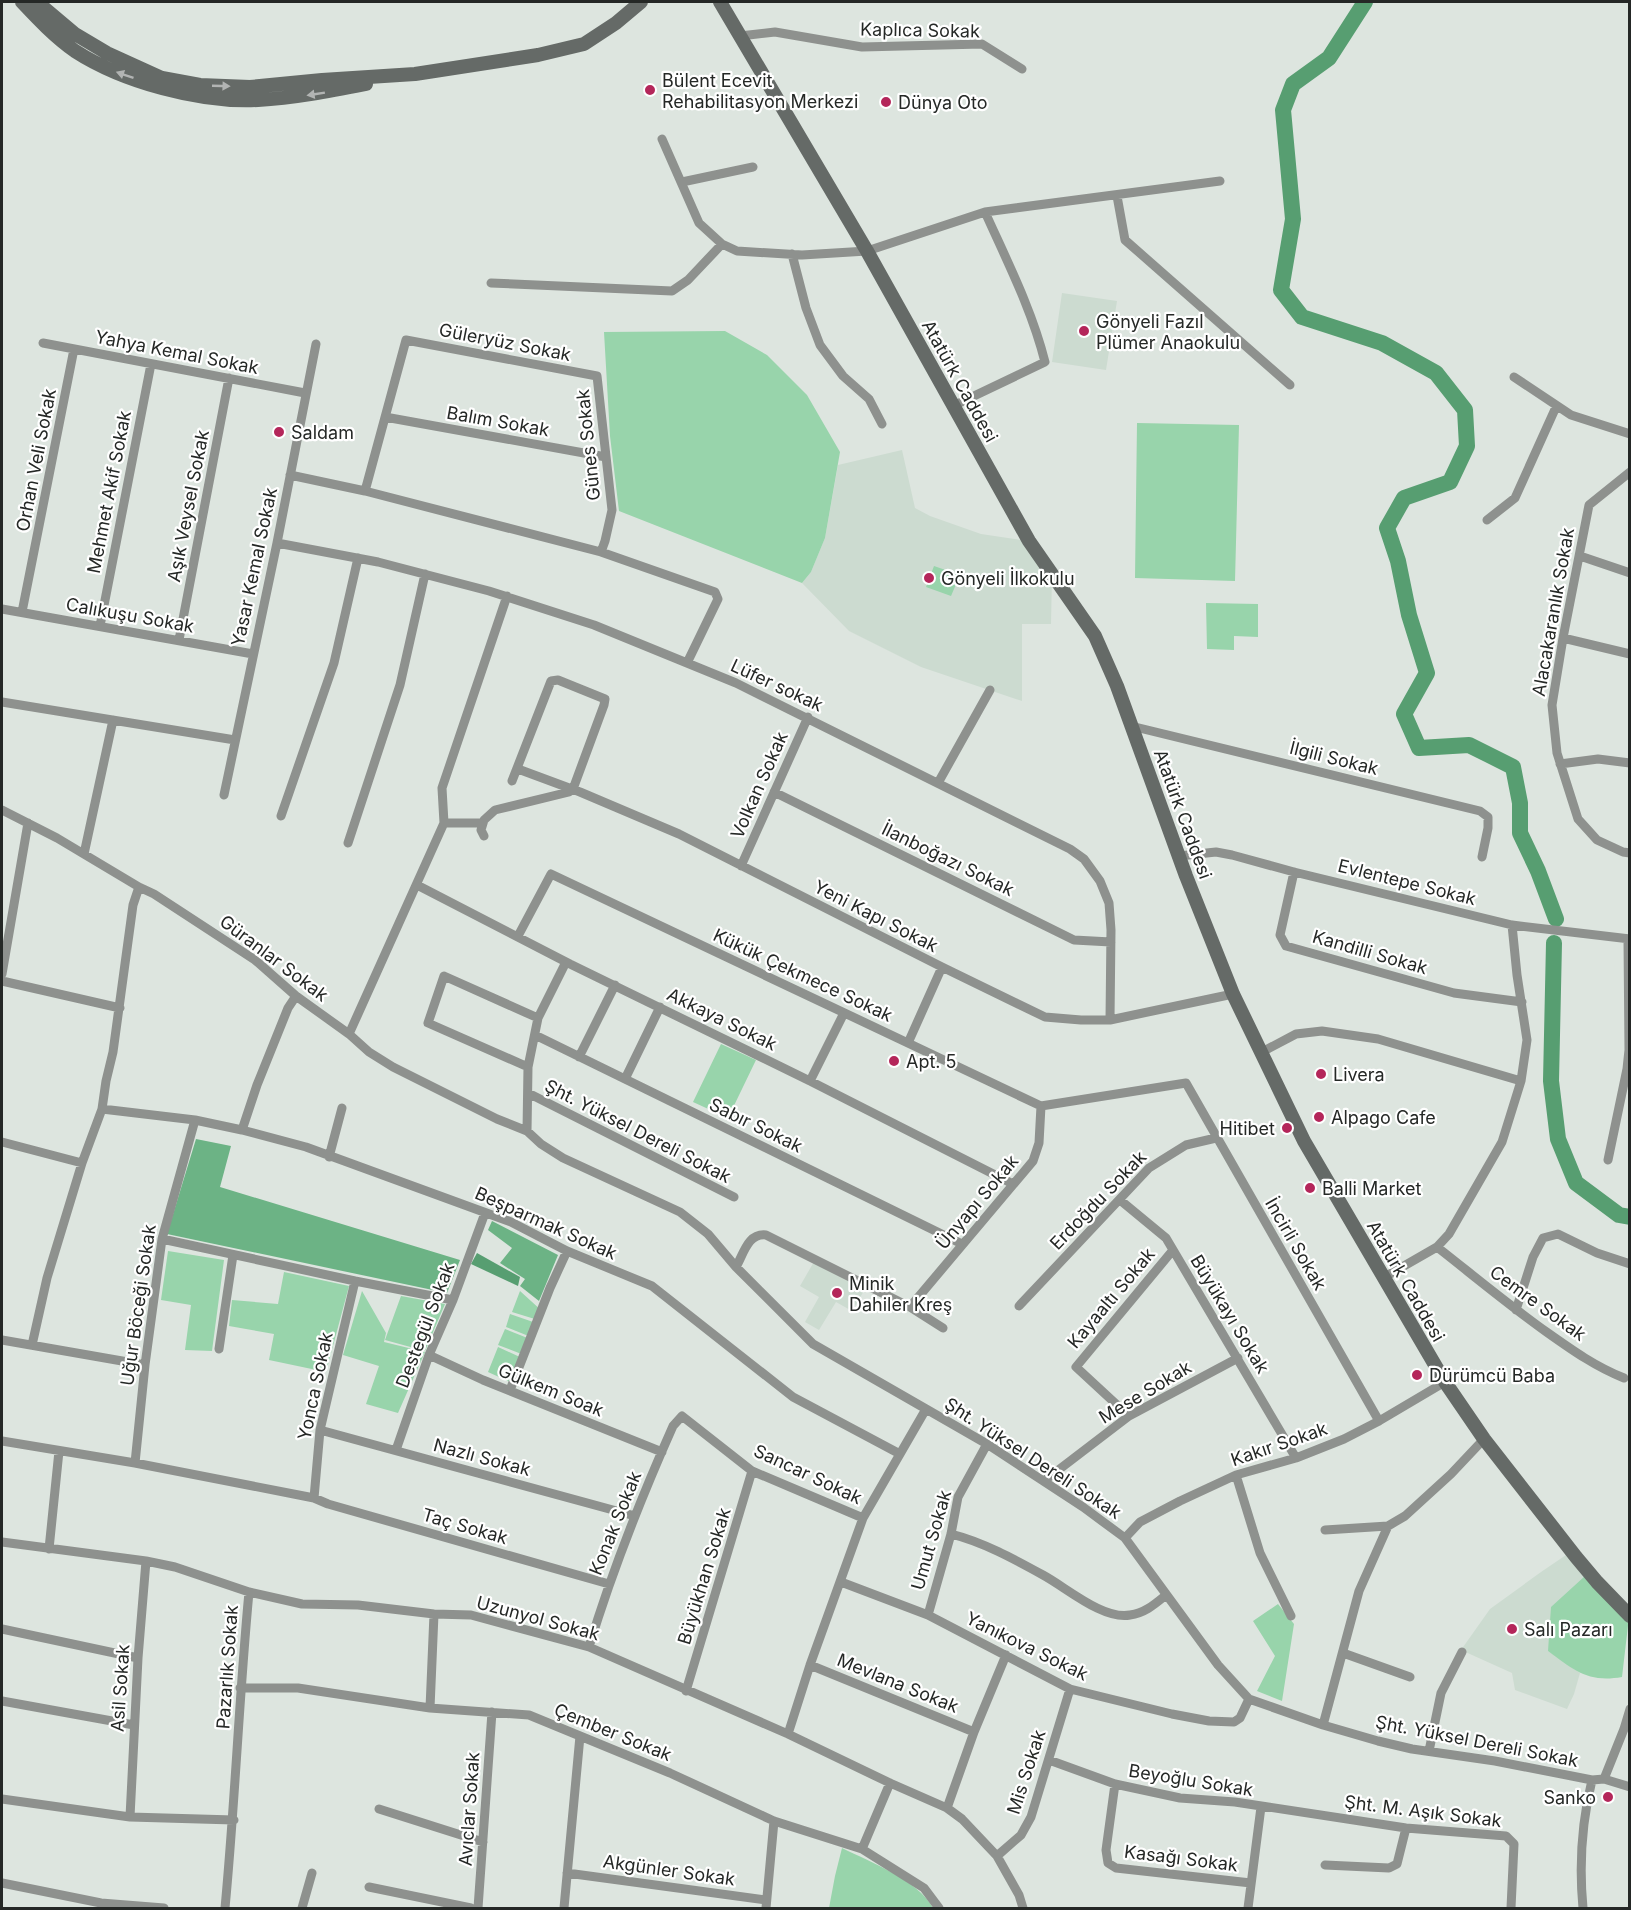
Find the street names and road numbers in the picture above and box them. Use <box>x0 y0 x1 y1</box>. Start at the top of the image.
street label: Kaplıca Sokak <box>860 18 980 42</box>
street label: Atatürk Caddesi <box>918 316 1002 446</box>
street label: Güleryüz Sokak <box>437 319 573 365</box>
street label: Yahya Kemal Sokak <box>94 326 261 378</box>
street label: Orhan Veli Sokak <box>12 387 60 533</box>
street label: Günes Sokak <box>572 388 604 502</box>
street label: Balım Sokak <box>445 402 551 440</box>
street label: Mehmet Akif Sokak <box>83 409 135 575</box>
street label: Aşık Veysel Sokak <box>163 428 213 584</box>
street label: Yasar Kemal Sokak <box>227 486 281 648</box>
street label: Alacakaranlık Sokak <box>1528 526 1578 698</box>
street label: Calıkuşu Sokak <box>64 593 196 637</box>
street label: Lüfer sokak <box>727 654 827 716</box>
street label: Volkan Sokak <box>726 728 792 842</box>
street label: İlgili Sokak <box>1288 736 1381 779</box>
street label: Atatürk Caddesi <box>1150 746 1216 882</box>
street label: İlanboğazı Sokak <box>878 817 1018 900</box>
street label: Evlentepe Sokak <box>1336 855 1478 909</box>
street label: Yeni Kapı Sokak <box>811 876 942 956</box>
street label: Güranlar Sokak <box>216 910 332 1006</box>
street label: Kükük Çekmece Sokak <box>710 924 896 1026</box>
street label: Kandilli Sokak <box>1310 926 1430 978</box>
street label: Akkaya Sokak <box>664 983 780 1055</box>
street label: Şht. Yüksel Dereli Sokak <box>541 1075 735 1187</box>
street label: Sabır Sokak <box>706 1093 806 1157</box>
street label: Erdoğdu Sokak <box>1046 1146 1150 1254</box>
street label: Ünyapı Sokak <box>931 1150 1023 1253</box>
street label: Beşparmak Sokak <box>472 1182 620 1264</box>
street label: İncirli Sokak <box>1261 1194 1332 1294</box>
street label: Atatürk Caddesi <box>1363 1217 1449 1345</box>
street label: Uğur Böceği Sokak <box>116 1223 160 1387</box>
street label: Kayaaltı Sokak <box>1063 1244 1159 1352</box>
street label: Büyükayı Sokak <box>1186 1251 1274 1377</box>
street label: Destegül Sokak <box>391 1259 459 1391</box>
street label: Cemre Sokak <box>1486 1261 1590 1345</box>
street label: Yonca Sokak <box>293 1330 337 1442</box>
street label: Mese Sokak <box>1095 1356 1195 1428</box>
street label: Gülkem Soak <box>495 1359 607 1421</box>
street label: Şht. Yüksel Dereli Sokak <box>941 1393 1125 1523</box>
street label: Kakır Sokak <box>1228 1418 1330 1470</box>
street label: Nazlı Sokak <box>431 1434 533 1480</box>
street label: Sancar Sokak <box>751 1440 866 1508</box>
street label: Konak Sokak <box>585 1468 645 1578</box>
street label: Umut Sokak <box>907 1488 955 1592</box>
street label: Taç Sokak <box>420 1504 510 1548</box>
street label: Büyükhan Sokak <box>673 1505 735 1647</box>
street label: Uzunyol Sokak <box>474 1591 602 1645</box>
street label: Pazarlık Sokak <box>212 1604 242 1730</box>
street label: Yanıkova Sokak <box>962 1607 1092 1685</box>
street label: Asil Sokak <box>106 1643 134 1733</box>
street label: Mevlana Sokak <box>834 1649 962 1717</box>
street label: Çember Sokak <box>551 1699 675 1765</box>
street label: Şht. Yüksel Dereli Sokak <box>1374 1711 1580 1771</box>
street label: Mis Sokak <box>1003 1727 1050 1817</box>
street label: Avıclar Sokak <box>455 1751 483 1867</box>
street label: Beyoğlu Sokak <box>1127 1760 1255 1800</box>
street label: Şht. M. Aşık Sokak <box>1343 1791 1503 1831</box>
street label: Kasağı Sokak <box>1123 1841 1239 1875</box>
street label: Akgünler Sokak <box>602 1850 736 1890</box>

